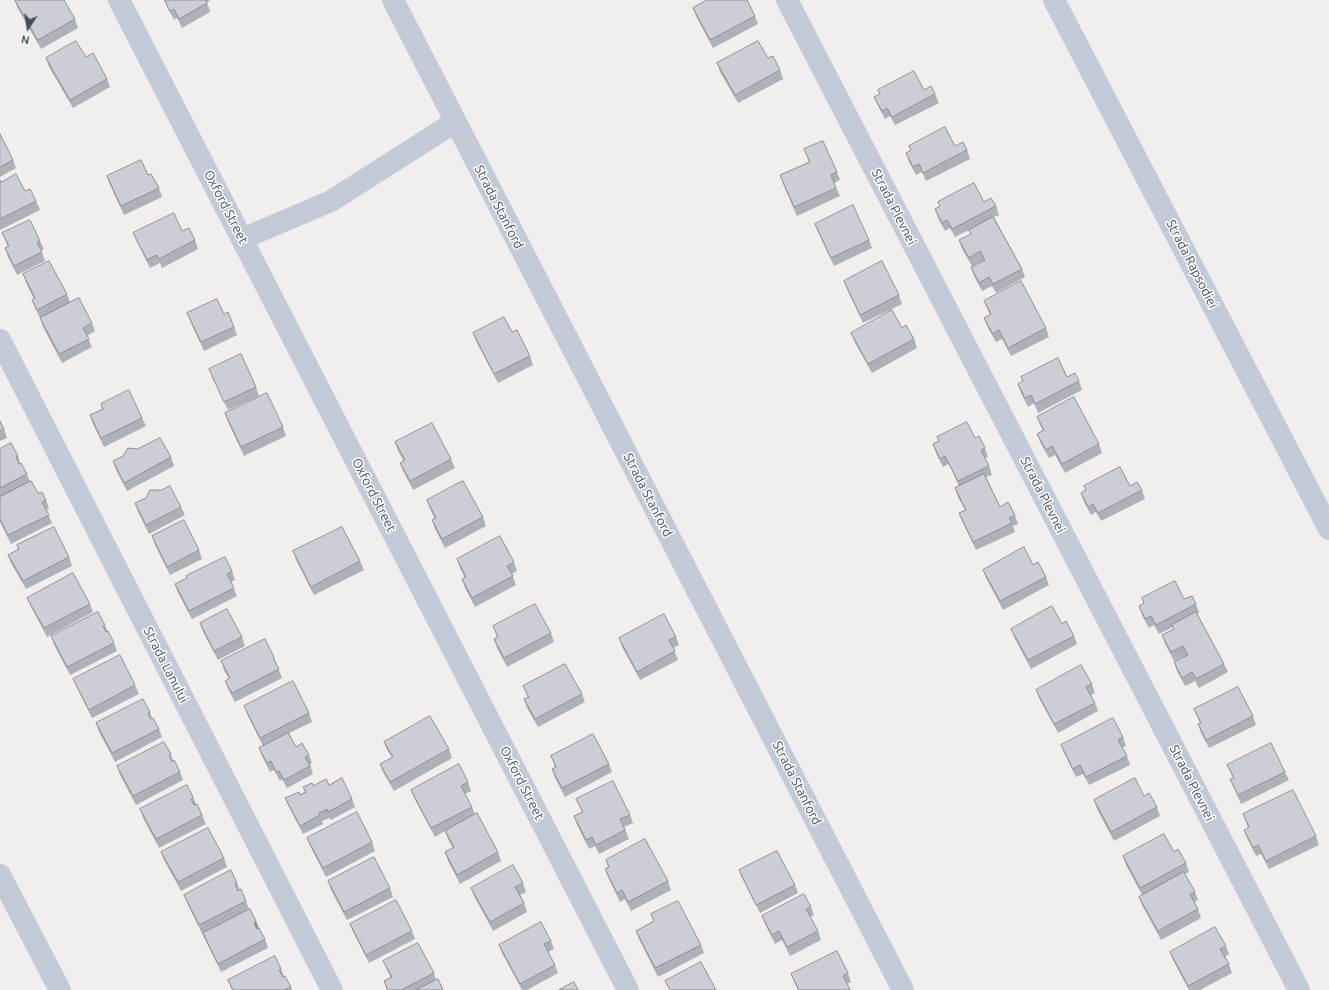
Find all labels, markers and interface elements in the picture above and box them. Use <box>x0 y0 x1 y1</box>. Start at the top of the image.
north arrow <box>8 8 48 48</box>
text: N <box>20 33 31 46</box>
street label: Strada Stanford <box>471 163 527 251</box>
street label: Strada Plevnei <box>868 166 920 248</box>
street label: Oxford Street <box>201 167 251 247</box>
street label: Strada Rapsodiei <box>1163 217 1221 311</box>
street label: Strada Stanford <box>620 451 676 539</box>
street label: Strada Plevnei <box>1017 454 1069 536</box>
street label: Oxford Street <box>349 455 399 535</box>
street label: Strada Lanului <box>140 625 192 705</box>
street label: Strada Stanford <box>769 739 825 827</box>
street label: Strada Plevnei <box>1166 742 1218 824</box>
street label: Oxford Street <box>497 743 547 823</box>

